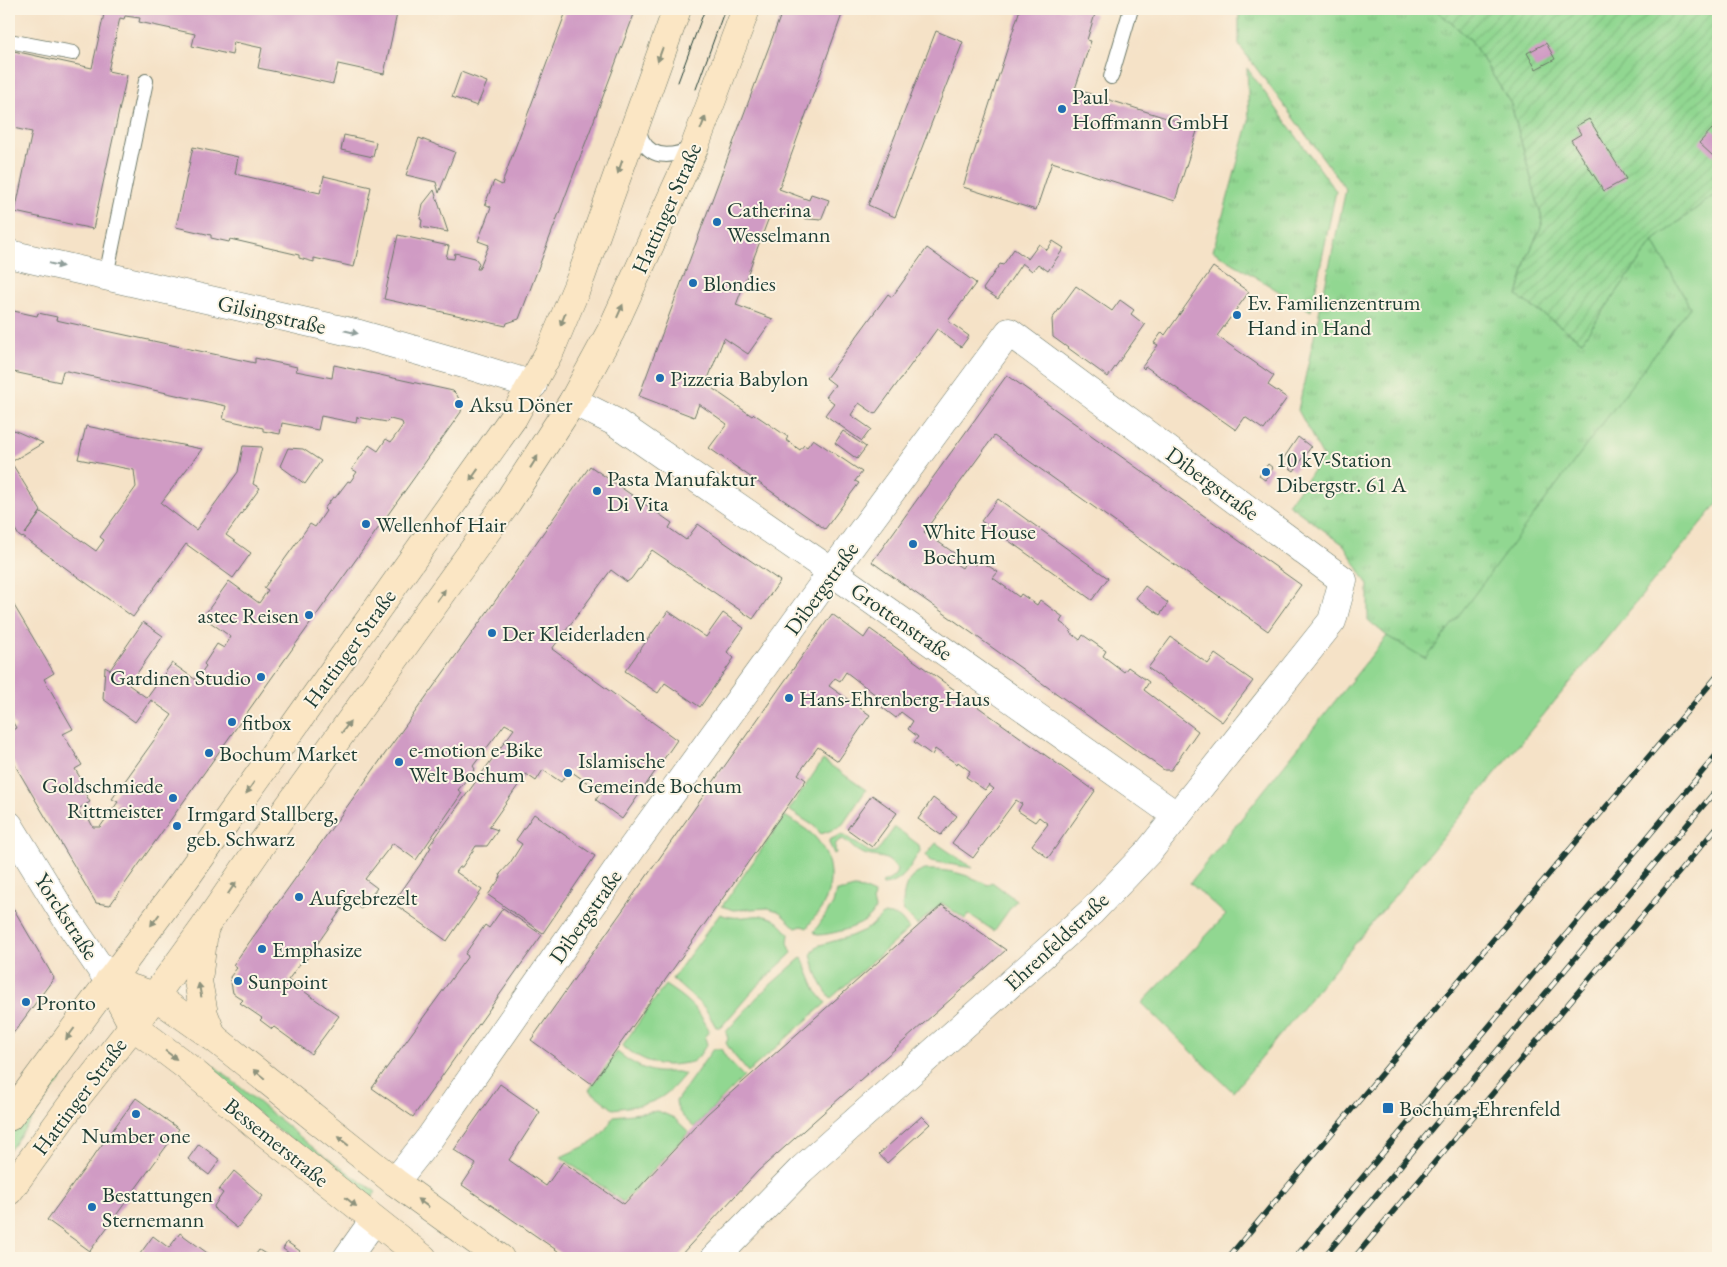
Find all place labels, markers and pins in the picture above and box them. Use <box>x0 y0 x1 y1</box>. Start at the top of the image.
place label: Paul Hoffmann GmbH <box>1072 82 1229 136</box>
marker: Paul Hoffmann GmbH <box>1056 103 1068 115</box>
place label: Catherina Wesselmann <box>727 195 831 249</box>
marker: Catherina Wesselmann <box>711 216 723 228</box>
place label: Blondies <box>703 269 776 298</box>
marker: Blondies <box>687 277 699 289</box>
place label: Ev. Familienzentrum Hand in Hand <box>1247 288 1421 342</box>
marker: Ev. Familienzentrum Hand in Hand <box>1231 309 1243 321</box>
place label: Pizzeria Babylon <box>670 364 809 393</box>
marker: Pizzeria Babylon <box>654 372 666 384</box>
place label: Aksu Döner <box>468 390 573 419</box>
marker: Aksu Döner <box>453 398 465 410</box>
place label: 10 kV-Station Dibergstr. 61 A <box>1276 445 1407 499</box>
place label: Pasta Manufaktur Di Vita <box>607 464 757 518</box>
marker: 10 kV-Station Dibergstr. 61 A <box>1260 466 1272 478</box>
marker: Pasta Manufaktur Di Vita <box>591 485 603 497</box>
place label: Wellenhof Hair <box>376 510 507 539</box>
place label: White House Bochum <box>923 517 1036 571</box>
marker: Wellenhof Hair <box>360 518 372 530</box>
marker: White House Bochum <box>907 538 919 550</box>
place label: astec Reisen <box>198 601 299 630</box>
marker: astec Reisen <box>303 609 315 621</box>
place label: Der Kleiderladen <box>502 619 646 648</box>
marker: Der Kleiderladen <box>486 627 498 639</box>
place label: Gardinen Studio <box>110 663 251 692</box>
marker: Gardinen Studio <box>255 671 267 683</box>
place label: Hans-Ehrenberg-Haus <box>799 684 990 713</box>
marker: Hans-Ehrenberg-Haus <box>783 692 795 704</box>
place label: fitbox <box>242 708 292 737</box>
marker: fitbox <box>226 716 238 728</box>
place label: e-motion e-Bike Welt Bochum <box>409 735 543 789</box>
place label: Bochum Market <box>219 739 358 768</box>
place label: Islamische Gemeinde Bochum <box>578 746 742 800</box>
marker: Bochum Market <box>203 747 215 759</box>
marker: e-motion e-Bike Welt Bochum <box>393 756 405 768</box>
marker: Islamische Gemeinde Bochum <box>562 767 574 779</box>
place label: Goldschmiede Rittmeister <box>42 771 164 825</box>
marker: Goldschmiede Rittmeister <box>167 792 179 804</box>
place label: Irmgard Stallberg, geb. Schwarz <box>187 799 339 853</box>
marker: Irmgard Stallberg, geb. Schwarz <box>171 820 183 832</box>
place label: Aufgebrezelt <box>308 883 417 912</box>
marker: Aufgebrezelt <box>293 891 305 903</box>
place label: Emphasize <box>272 935 363 964</box>
marker: Emphasize <box>256 943 268 955</box>
place label: Sunpoint <box>248 967 328 996</box>
marker: Sunpoint <box>232 975 244 987</box>
place label: Pronto <box>36 988 96 1017</box>
marker: Pronto <box>20 996 32 1008</box>
place label: Bochum-Ehrenfeld <box>1399 1094 1561 1123</box>
marker: Bochum-Ehrenfeld <box>1381 1101 1395 1115</box>
marker: Number one <box>130 1108 142 1120</box>
place label: Number one <box>82 1121 191 1150</box>
place label: Bestattungen Sternemann <box>102 1180 213 1234</box>
marker: Bestattungen Sternemann <box>86 1201 98 1213</box>

